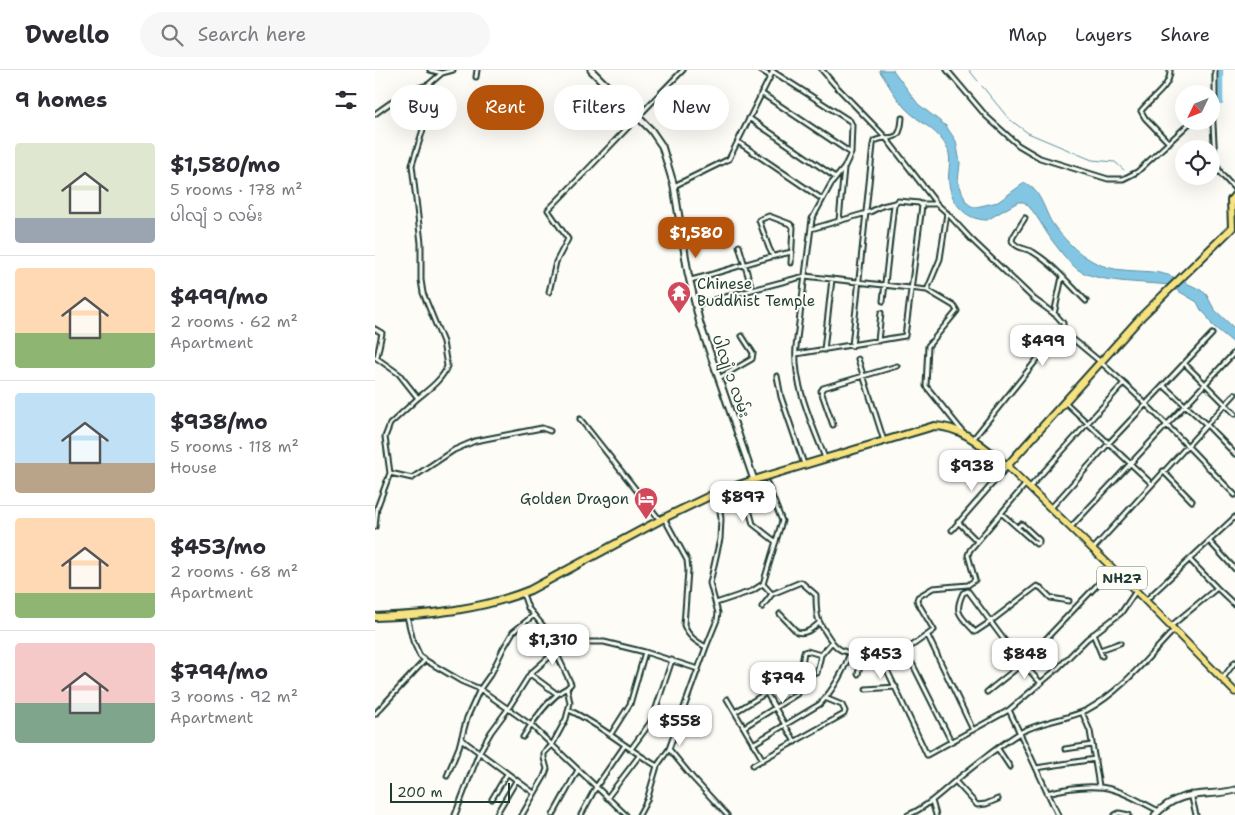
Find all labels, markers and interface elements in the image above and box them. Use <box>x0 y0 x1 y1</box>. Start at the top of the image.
search box <box>140 12 490 57</box>
text: Dwello <box>25 19 110 51</box>
icon: search <box>158 21 186 49</box>
text: Search here <box>198 22 306 47</box>
text: Map <box>1009 23 1047 47</box>
text: Layers <box>1075 23 1132 47</box>
text: Share <box>1160 23 1210 47</box>
chip: Buy <box>390 85 457 130</box>
chip: Rent <box>467 85 544 130</box>
chip: Filters <box>554 85 644 130</box>
chip: New <box>654 85 729 130</box>
north arrow <box>1175 85 1220 130</box>
map controls <box>1175 85 1220 185</box>
text: 9 homes <box>15 86 107 114</box>
icon: filters <box>332 86 360 114</box>
button: locate <box>1175 140 1220 185</box>
text: $1,580/mo <box>170 151 280 179</box>
icon: home <box>55 163 115 223</box>
text: 5 rooms · 178 m² <box>170 179 303 200</box>
text: ပါလျံ ၁ လမ်း <box>170 205 262 226</box>
pin: $1,580 <box>655 216 737 259</box>
text: $1,580 <box>669 222 723 243</box>
place label: Chinese Buddhist Temple <box>697 274 815 311</box>
temple icon: Chinese Buddhist Temple <box>666 280 692 314</box>
text: $499/mo <box>170 283 268 311</box>
icon: home <box>55 288 115 348</box>
text: 2 rooms · 62 m² <box>170 311 298 332</box>
pin: $499 <box>1013 324 1073 367</box>
text: $499 <box>1021 330 1065 351</box>
text: Apartment <box>170 332 253 353</box>
street label: ပါလျံ ၁ လမ်း <box>706 332 755 421</box>
text: $938/mo <box>170 408 268 436</box>
icon: home <box>55 413 115 473</box>
text: 5 rooms · 118 m² <box>170 436 299 457</box>
pin: $938 <box>942 450 1002 492</box>
text: $938 <box>950 455 994 476</box>
text: House <box>170 457 217 478</box>
pin: $897 <box>713 480 773 523</box>
hotel icon: Golden Dragon <box>633 486 659 520</box>
text: $897 <box>721 486 765 507</box>
place label: Golden Dragon <box>520 489 629 509</box>
text: $453/mo <box>170 533 266 561</box>
icon: home <box>55 538 115 598</box>
text: 2 rooms · 68 m² <box>170 561 298 582</box>
road number: NH27 <box>1097 566 1147 590</box>
text: Apartment <box>170 582 253 603</box>
pin: $1,310 <box>512 624 594 666</box>
text: $1,310 <box>528 629 578 650</box>
pin: $453 <box>851 638 911 680</box>
pin: $848 <box>995 638 1055 680</box>
text: $453 <box>860 643 902 664</box>
text: $848 <box>1003 643 1047 664</box>
text: $794/mo <box>170 658 268 686</box>
pin: $794 <box>753 662 813 704</box>
icon: home <box>55 663 115 723</box>
text: $794 <box>761 667 805 688</box>
text: 3 rooms · 92 m² <box>170 686 298 707</box>
pin: $558 <box>650 704 710 747</box>
text: Apartment <box>170 707 253 728</box>
text: $558 <box>659 710 701 731</box>
scale bar <box>390 780 510 803</box>
text: 200 m <box>397 783 443 801</box>

